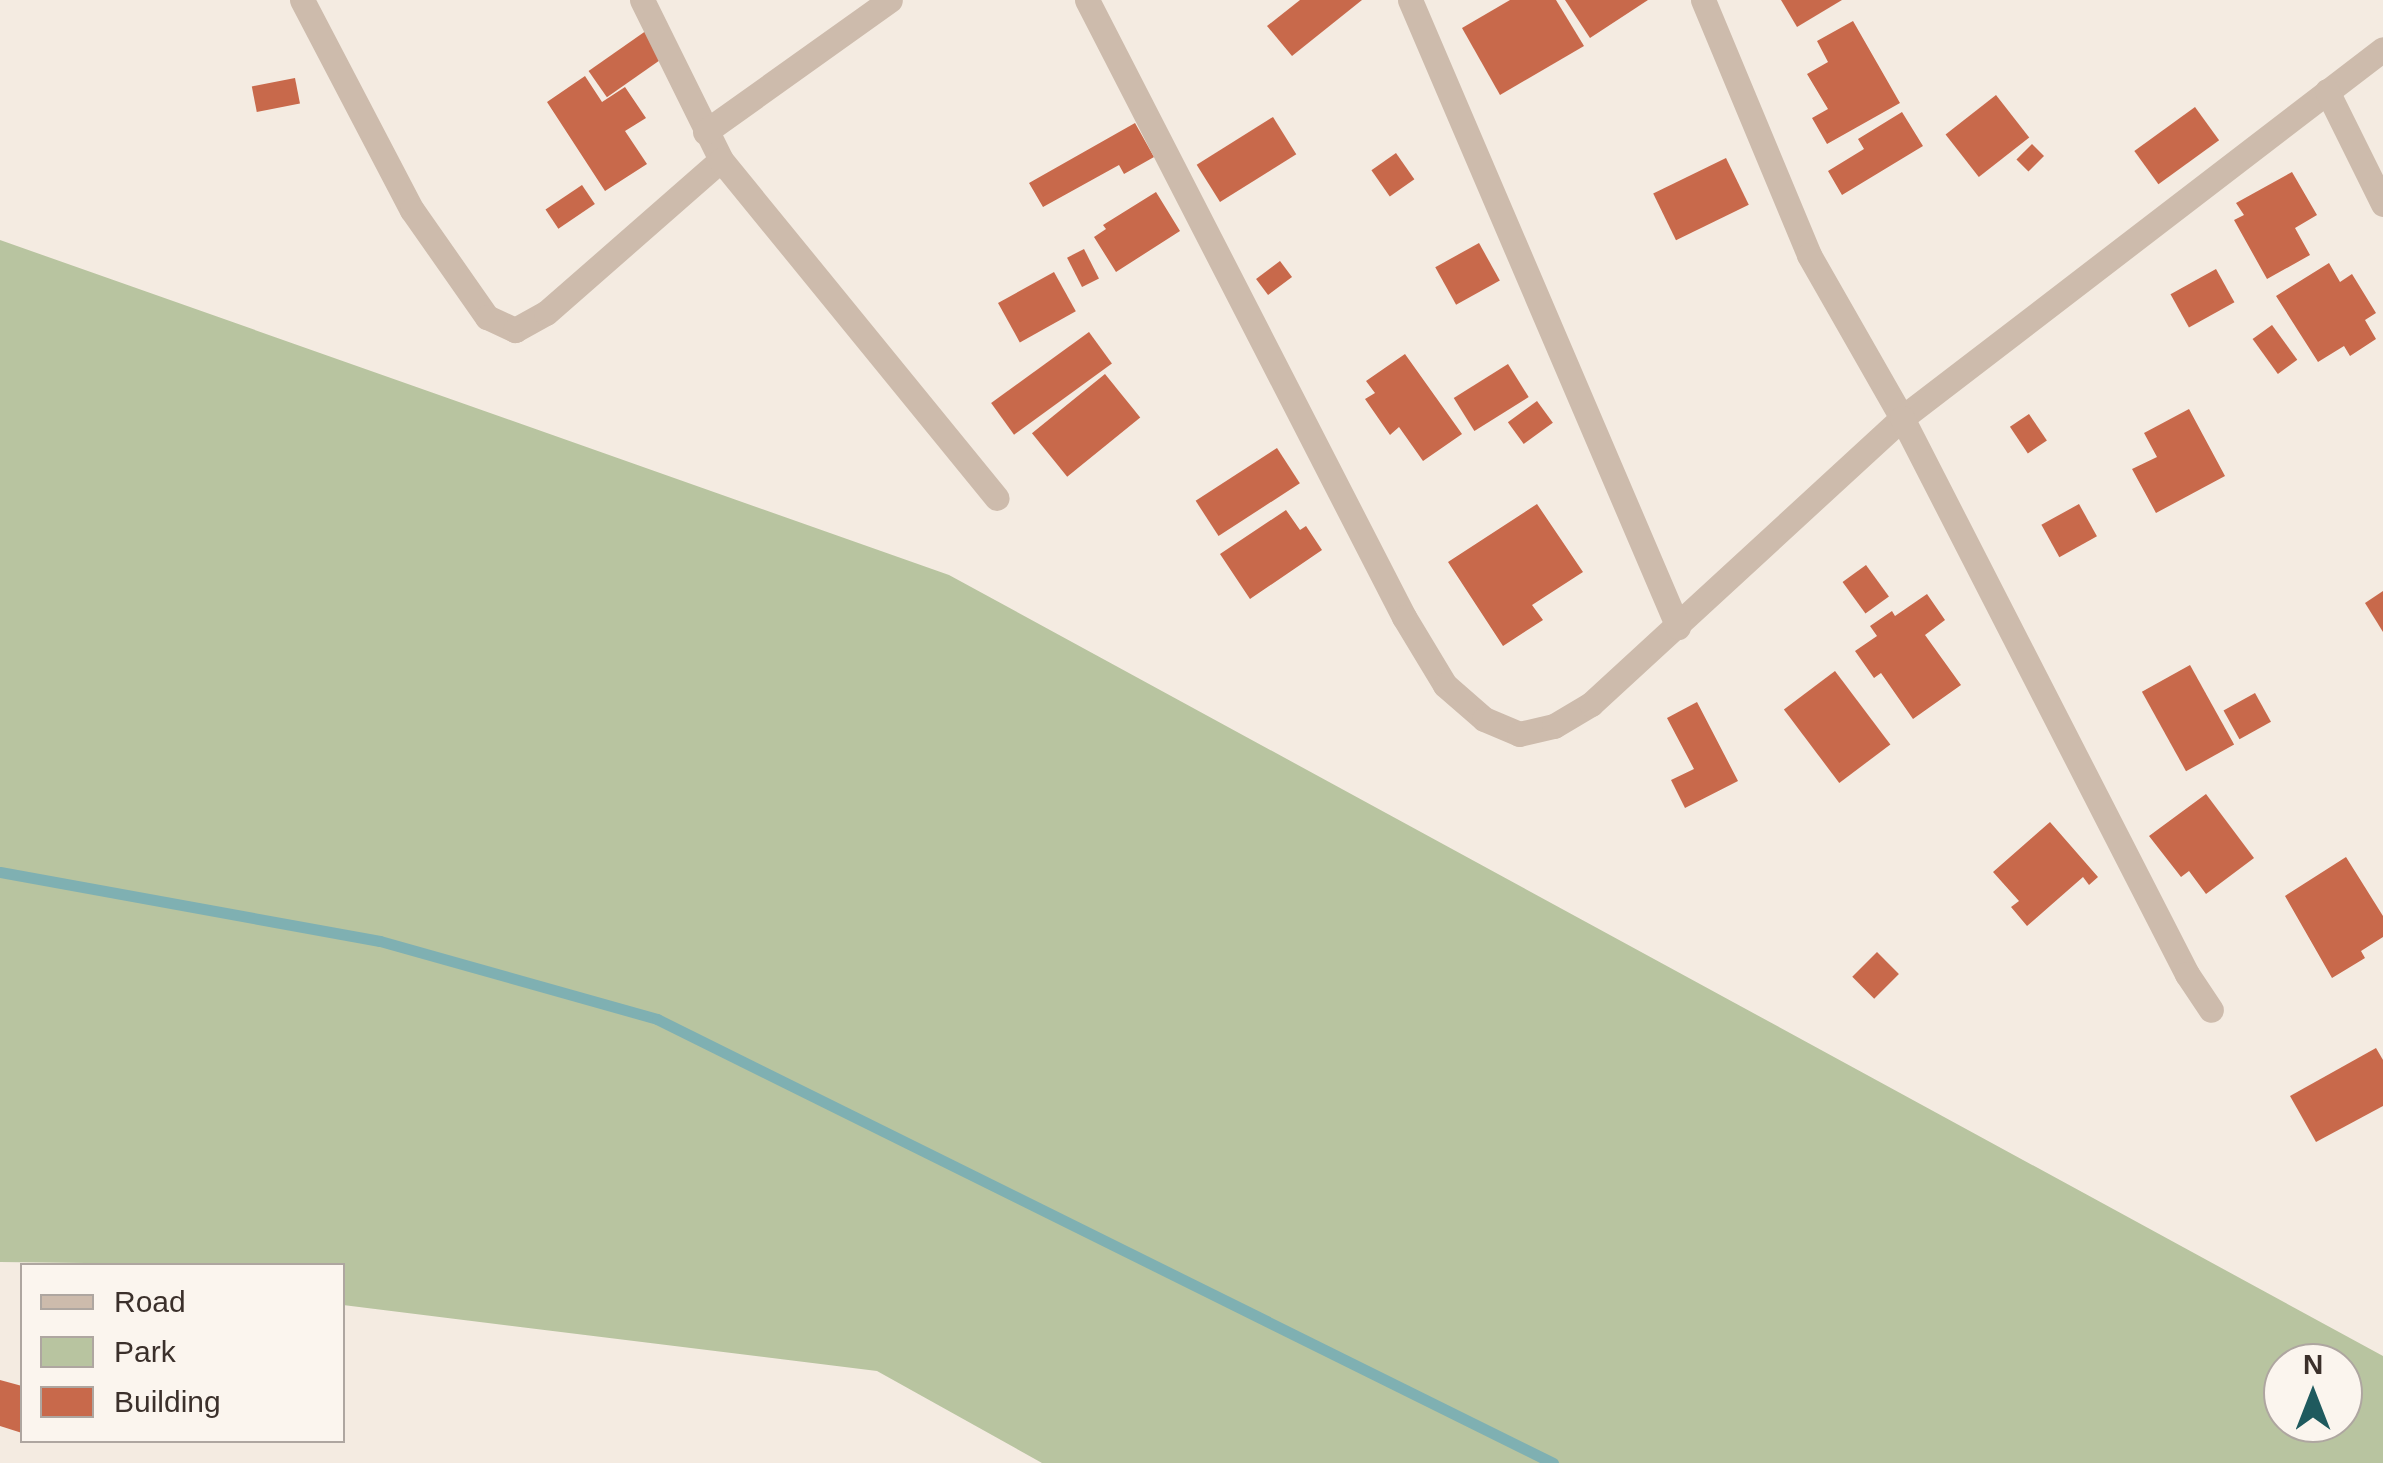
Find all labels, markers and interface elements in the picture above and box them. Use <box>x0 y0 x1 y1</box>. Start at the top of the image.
legend <box>20 1263 345 1443</box>
text: Road <box>114 1285 186 1318</box>
text: Park <box>114 1335 176 1368</box>
north arrow <box>2263 1343 2363 1443</box>
text: N <box>2303 1349 2323 1380</box>
text: Building <box>114 1385 221 1418</box>

